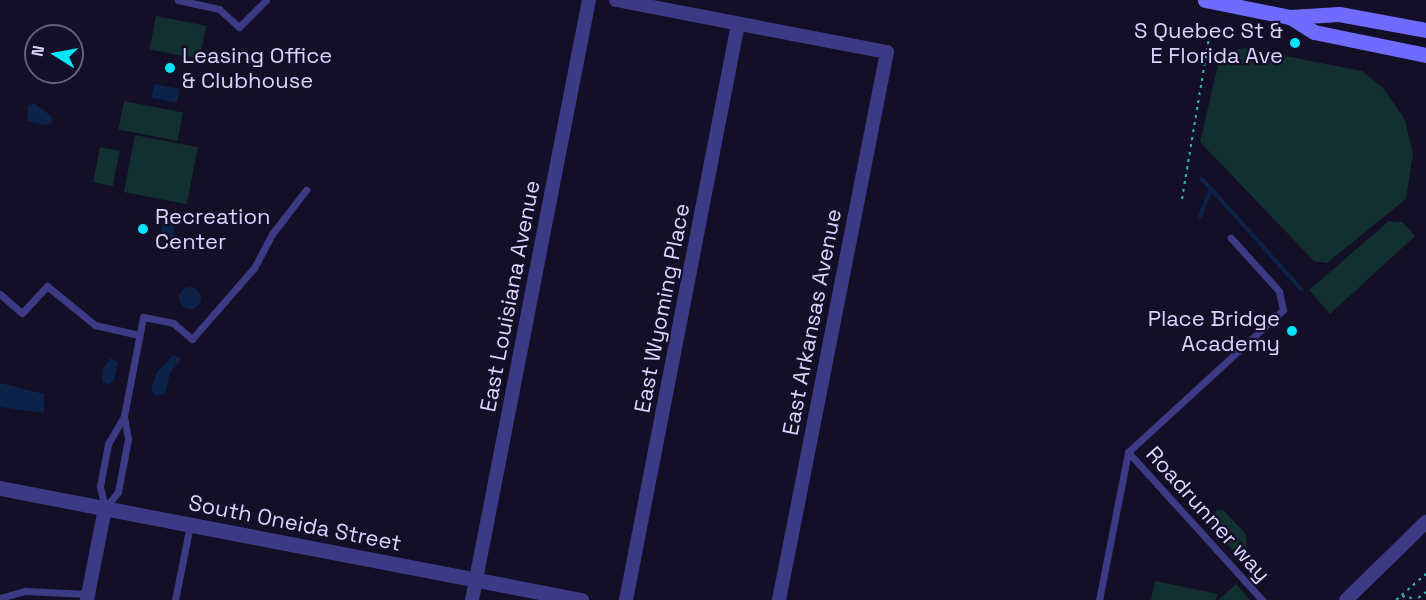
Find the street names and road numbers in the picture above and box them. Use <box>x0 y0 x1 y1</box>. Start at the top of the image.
street label: East Louisiana Avenue <box>475 178 545 414</box>
street label: East Wyoming Place <box>629 201 695 415</box>
street label: East Arkansas Avenue <box>777 206 847 438</box>
street label: Roadrunner way <box>1140 441 1276 587</box>
street label: South Oneida Street <box>186 489 404 557</box>

